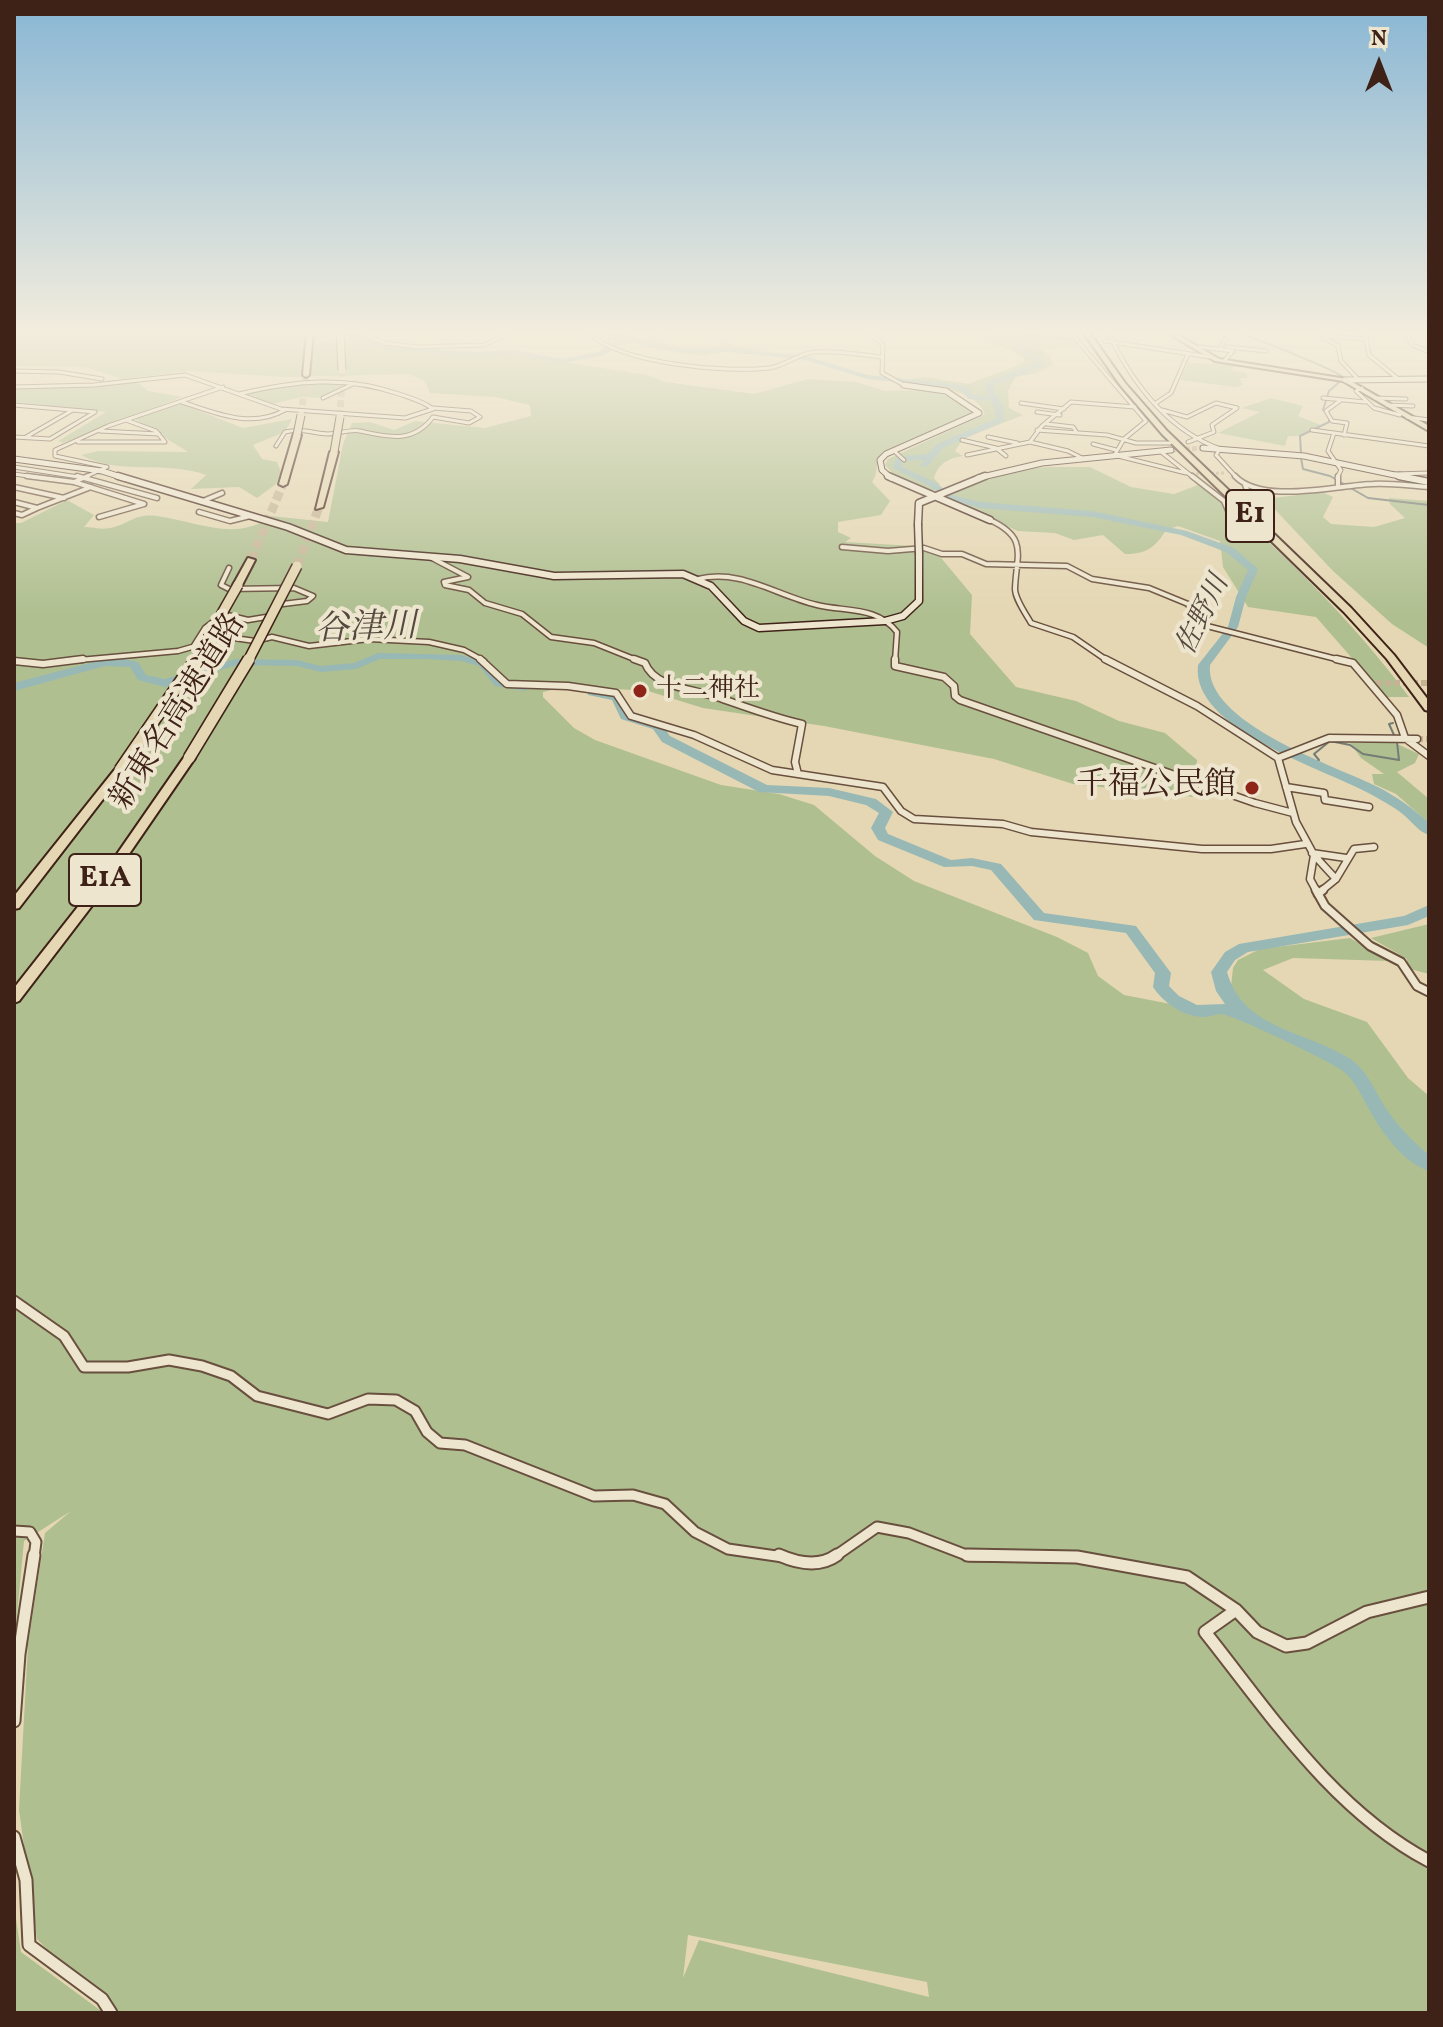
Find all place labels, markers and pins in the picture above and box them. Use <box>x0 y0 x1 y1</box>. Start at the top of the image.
place label: 十二神社 <box>656 675 760 707</box>
marker: 十二神社 <box>631 682 649 700</box>
place label: 千福公民館 <box>1076 769 1236 807</box>
marker: 千福公民館 <box>1243 779 1261 797</box>

